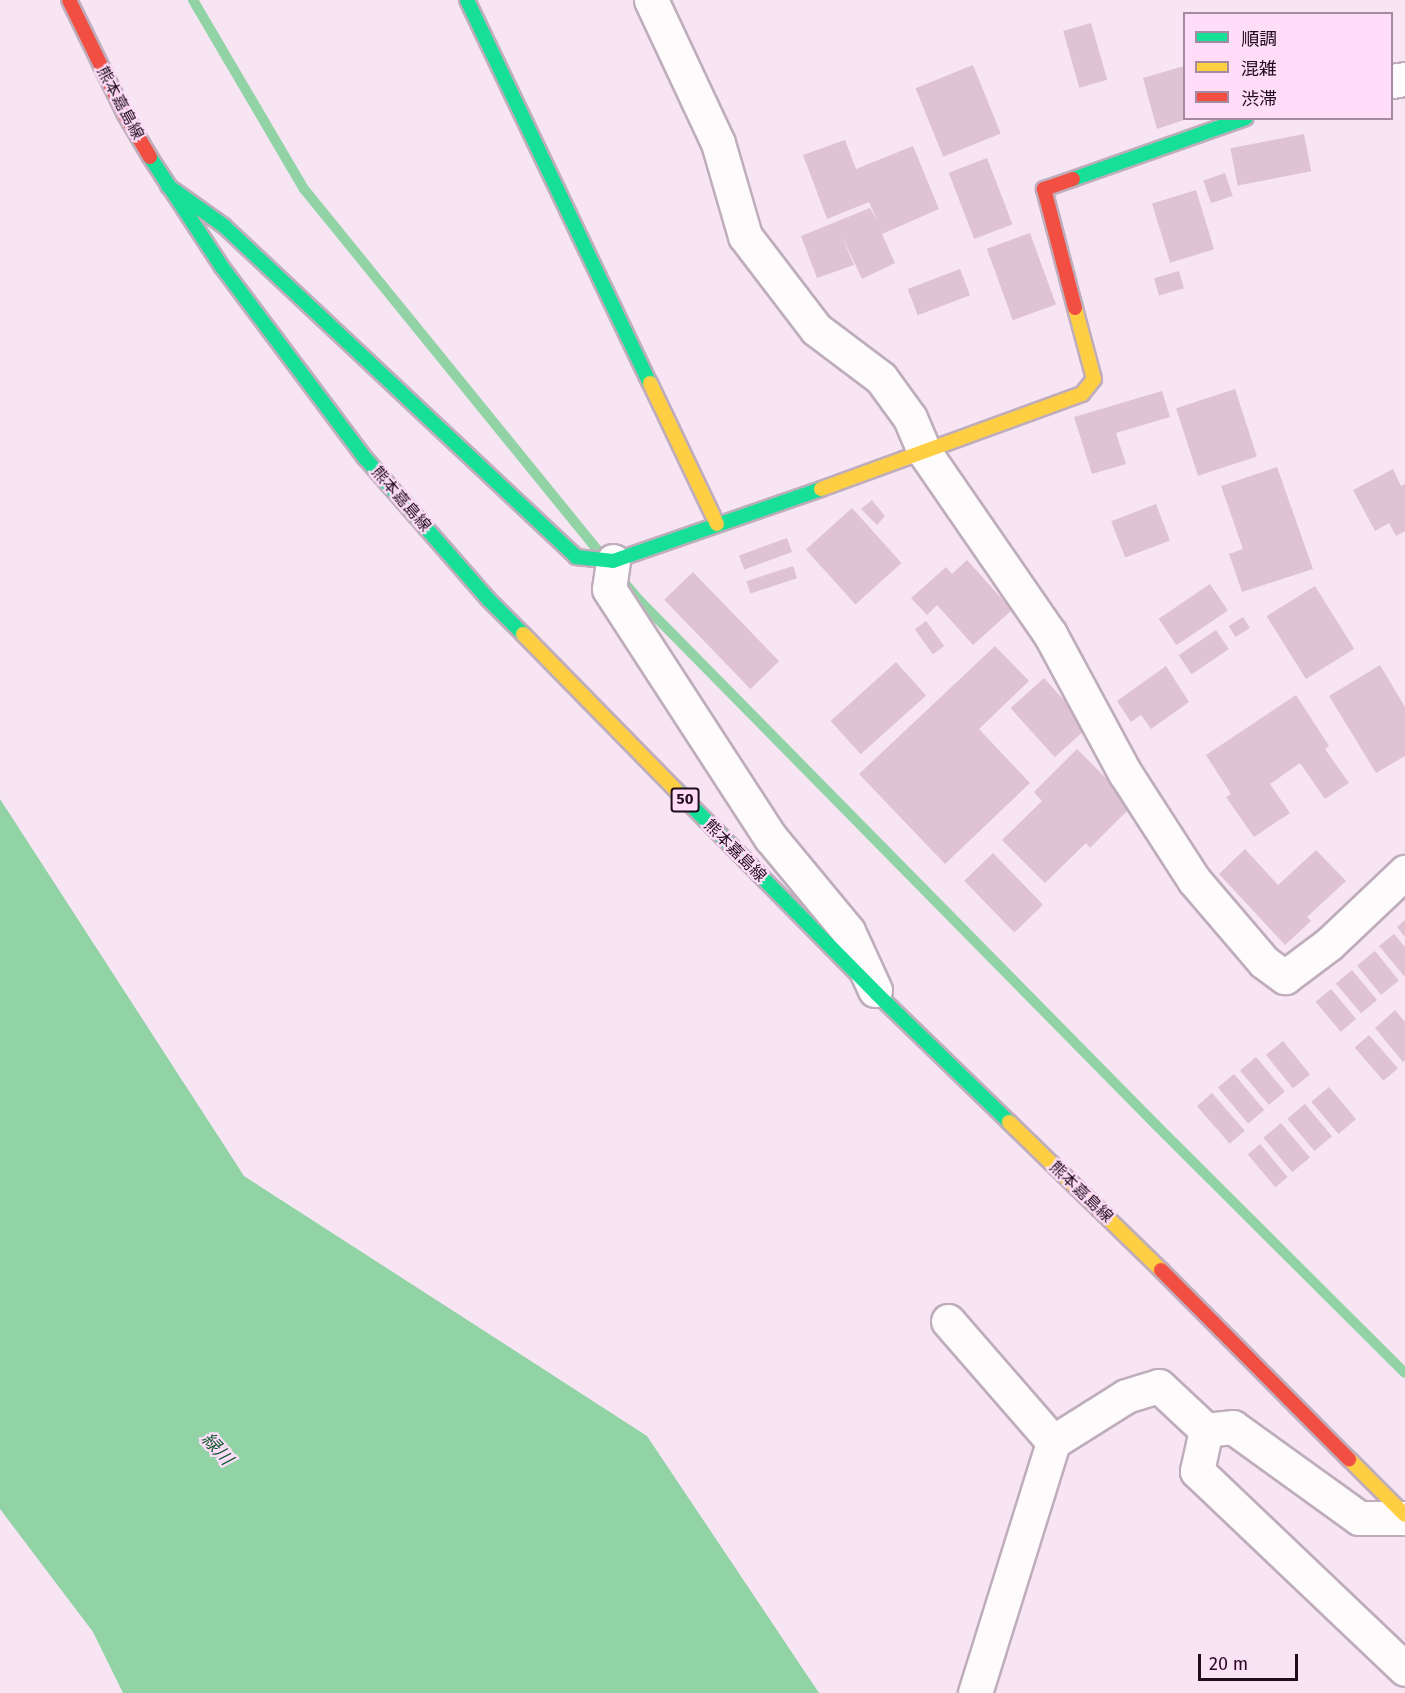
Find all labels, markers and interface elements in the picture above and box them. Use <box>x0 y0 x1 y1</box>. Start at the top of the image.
legend <box>1183 12 1393 120</box>
text: 順調 <box>1241 28 1277 50</box>
text: 混雑 <box>1241 58 1277 80</box>
street label: 熊本嘉島線 <box>93 63 147 143</box>
text: 渋滞 <box>1241 88 1277 110</box>
street label: 熊本嘉島線 <box>368 463 434 535</box>
road number: 50 <box>670 788 700 812</box>
street label: 熊本嘉島線 <box>700 816 770 886</box>
street label: 熊本嘉島線 <box>1046 1157 1116 1227</box>
water label: 緑川 <box>197 1428 237 1470</box>
scale bar <box>1201 1642 1302 1680</box>
text: 20 m <box>1209 1653 1248 1675</box>

